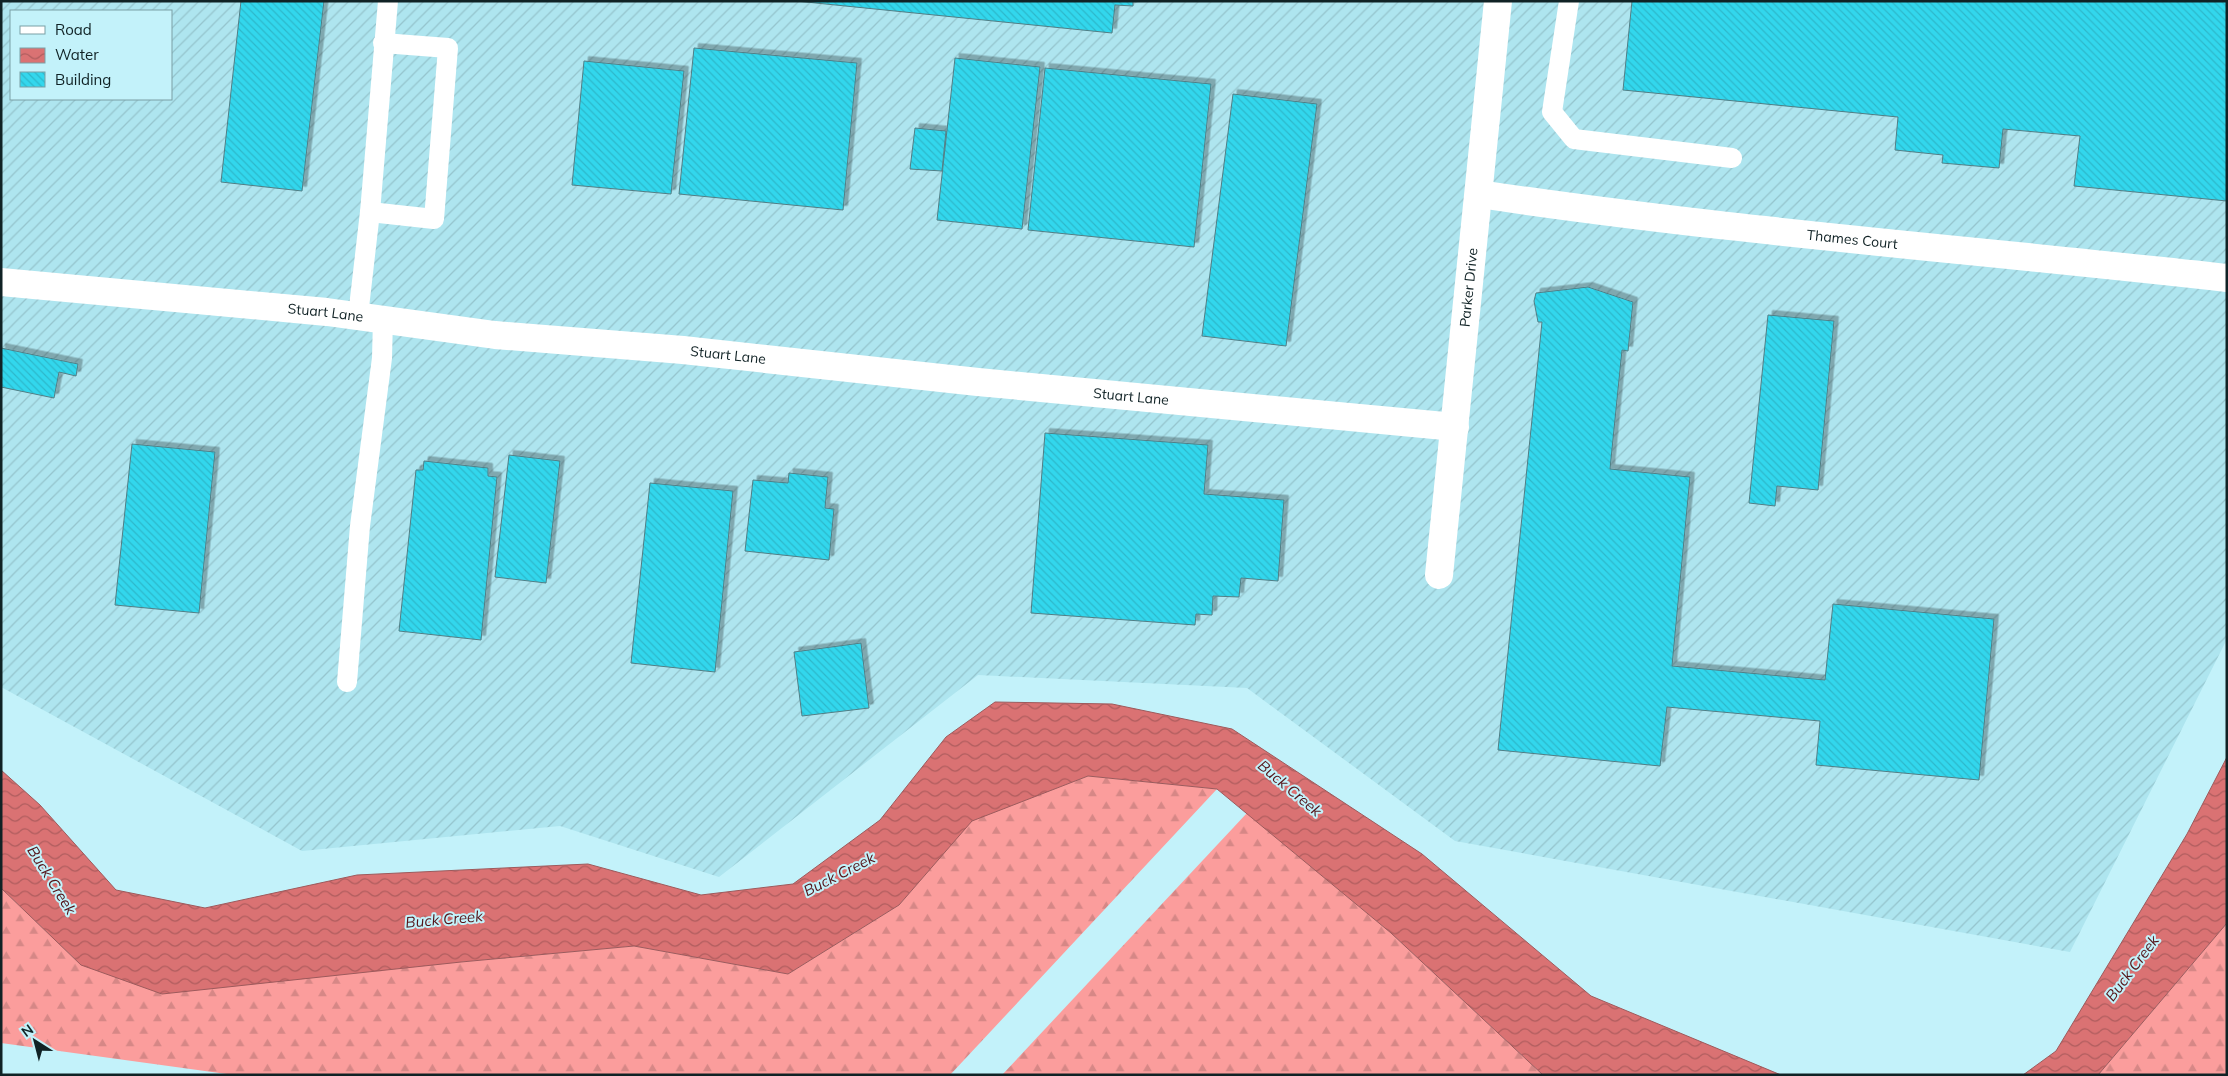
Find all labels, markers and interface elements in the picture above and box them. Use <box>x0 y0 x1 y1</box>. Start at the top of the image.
legend <box>10 10 172 100</box>
text: Road <box>55 20 92 39</box>
text: Water <box>55 45 99 64</box>
text: Building <box>55 70 111 89</box>
street label: Thames Court <box>1806 226 1899 253</box>
street label: Parker Drive <box>1456 247 1482 328</box>
street label: Stuart Lane <box>287 299 365 326</box>
street label: Stuart Lane <box>689 342 767 368</box>
street label: Stuart Lane <box>1092 384 1170 409</box>
water label: Buck Creek <box>1254 756 1327 821</box>
water label: Buck Creek <box>23 842 81 919</box>
water label: Buck Creek <box>800 847 879 900</box>
water label: Buck Creek <box>405 906 485 932</box>
water label: Buck Creek <box>2101 930 2164 1005</box>
north arrow <box>10 1016 60 1066</box>
text: N <box>18 1020 37 1041</box>

